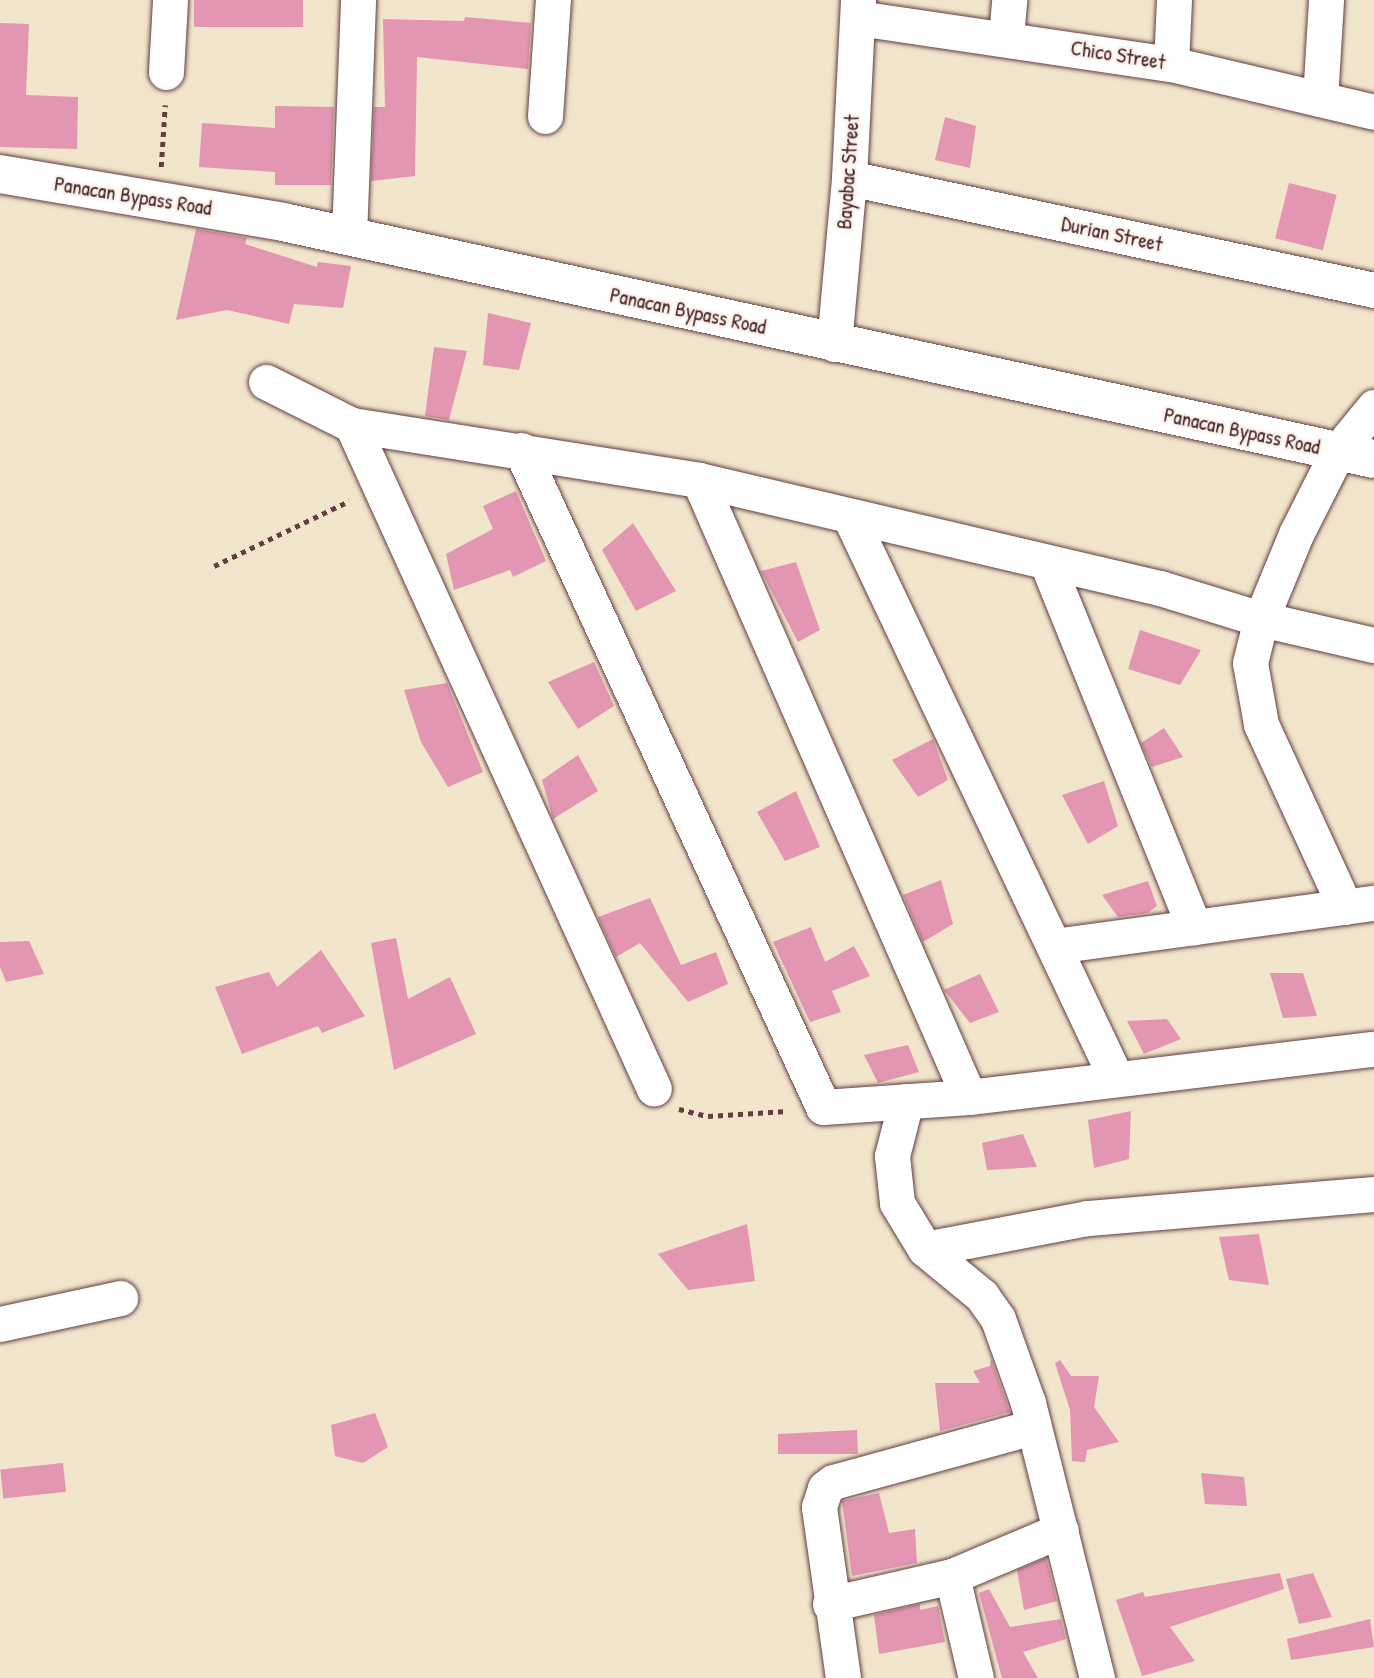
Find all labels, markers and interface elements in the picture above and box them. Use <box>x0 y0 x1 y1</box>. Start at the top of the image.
street label: Chico Street <box>1069 35 1167 75</box>
street label: Bayabac Street <box>831 114 865 230</box>
street label: Panacan Bypass Road <box>53 171 213 221</box>
street label: Durian Street <box>1059 211 1165 257</box>
street label: Panacan Bypass Road <box>608 282 768 340</box>
street label: Panacan Bypass Road <box>1162 402 1322 460</box>

